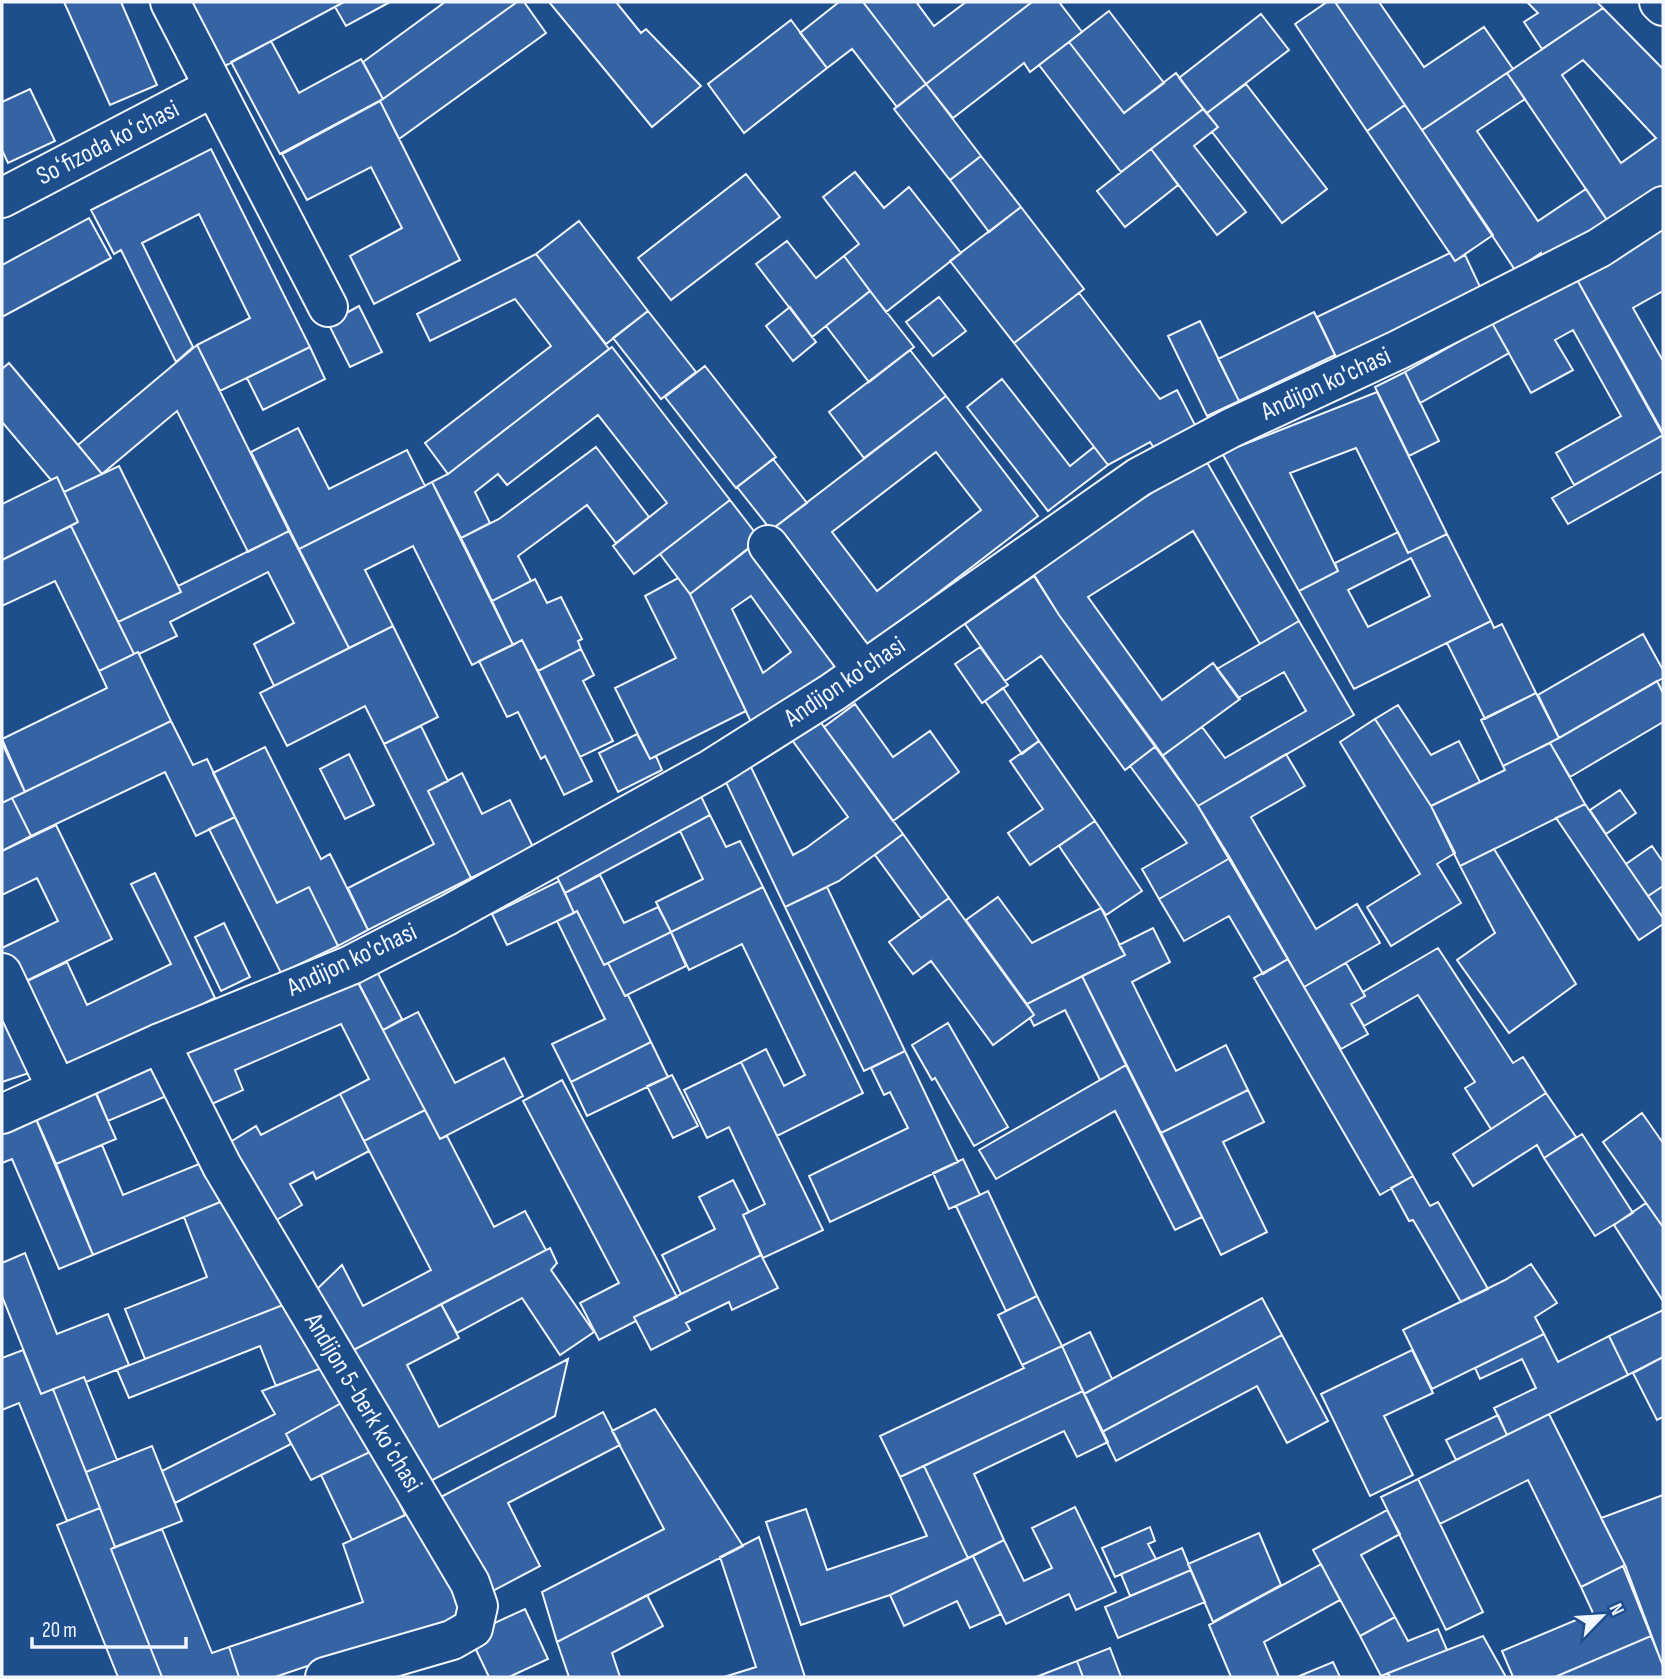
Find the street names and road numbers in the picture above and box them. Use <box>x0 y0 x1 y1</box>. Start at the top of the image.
street label: Soʻfizoda koʻchasi <box>32 94 184 192</box>
street label: Andijon ko'chasi <box>1255 341 1396 428</box>
street label: Andijon ko'chasi <box>778 630 911 734</box>
street label: Andijon ko'chasi <box>281 917 422 1004</box>
street label: Аndijon 5-berk koʻchasi <box>297 1307 429 1498</box>

